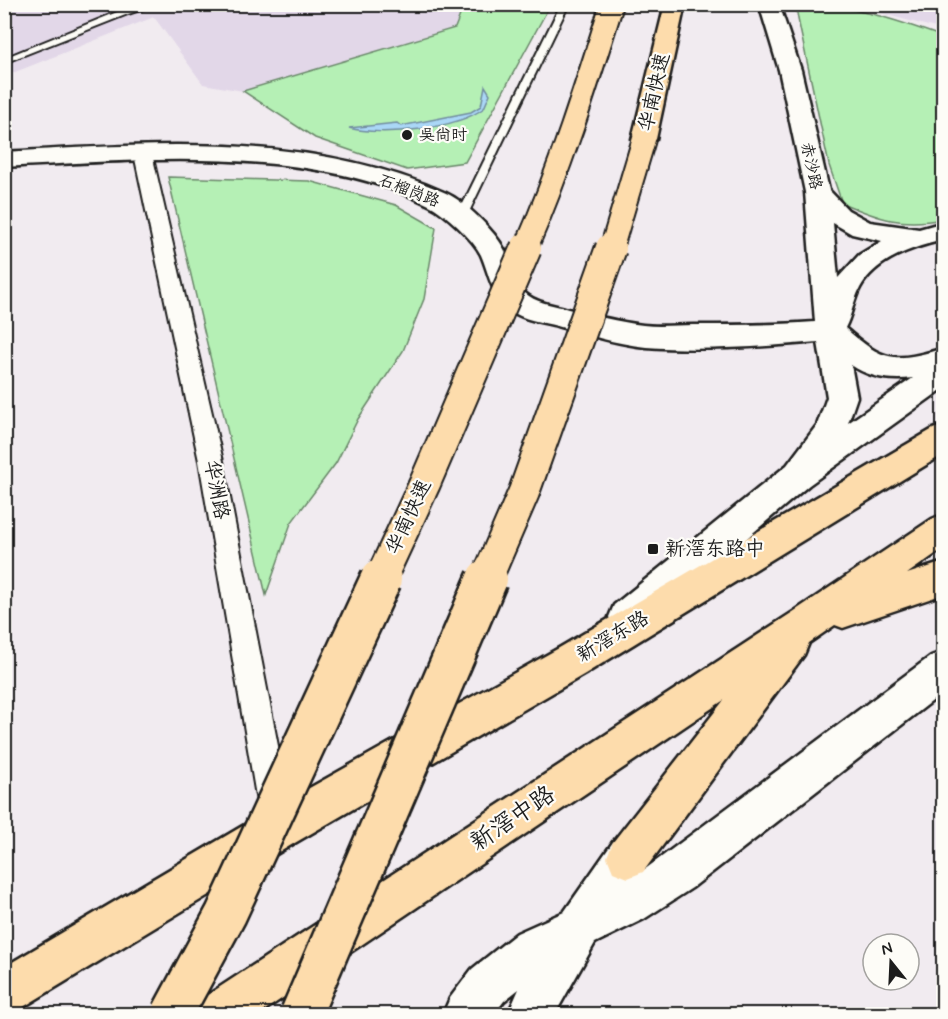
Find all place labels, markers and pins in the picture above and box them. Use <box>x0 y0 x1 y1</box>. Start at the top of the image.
place label: 吴尚时 <box>419 125 467 146</box>
marker: 吴尚时 <box>400 128 414 142</box>
place label: 新滘东路中 <box>665 536 765 563</box>
marker: 新滘东路中 <box>646 542 660 556</box>

